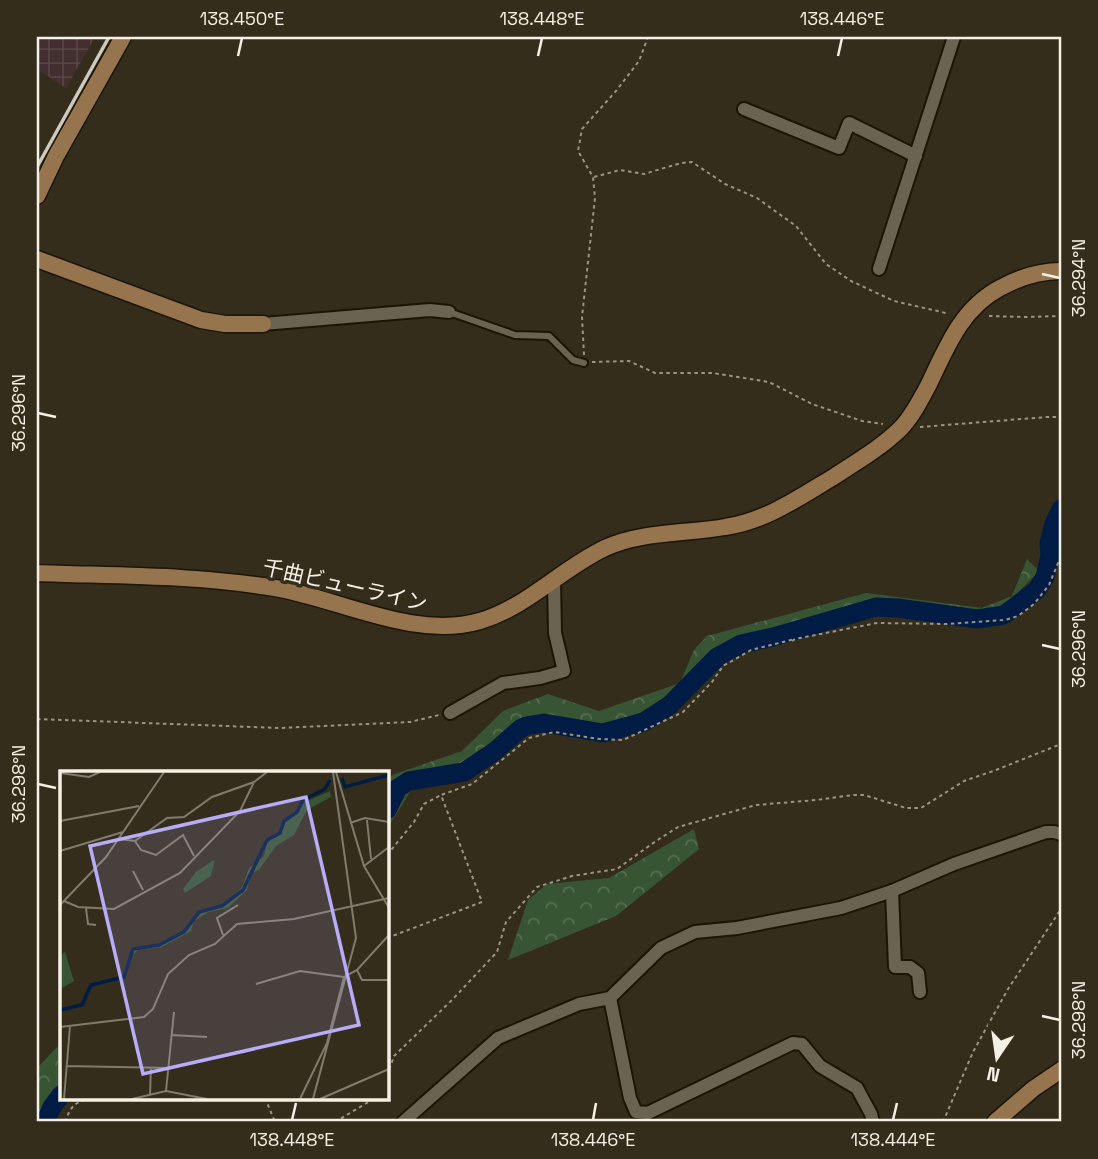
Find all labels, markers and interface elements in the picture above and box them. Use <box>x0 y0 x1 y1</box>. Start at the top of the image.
text: 138.450°E <box>200 7 284 30</box>
text: 138.448°E <box>500 7 584 30</box>
text: 138.446°E <box>800 7 884 30</box>
text: 36.294°N <box>1067 239 1090 317</box>
text: 36.296°N <box>7 374 30 452</box>
street label: 千曲ビューライン <box>260 553 430 617</box>
text: 36.296°N <box>1067 610 1090 688</box>
text: 36.298°N <box>7 745 30 823</box>
inset map <box>60 771 388 1100</box>
text: 36.298°N <box>1067 981 1090 1059</box>
north arrow <box>962 1023 1032 1092</box>
text: N <box>984 1060 1002 1088</box>
text: 138.448°E <box>250 1128 334 1151</box>
text: 138.446°E <box>551 1128 635 1151</box>
text: 138.444°E <box>851 1128 935 1151</box>

